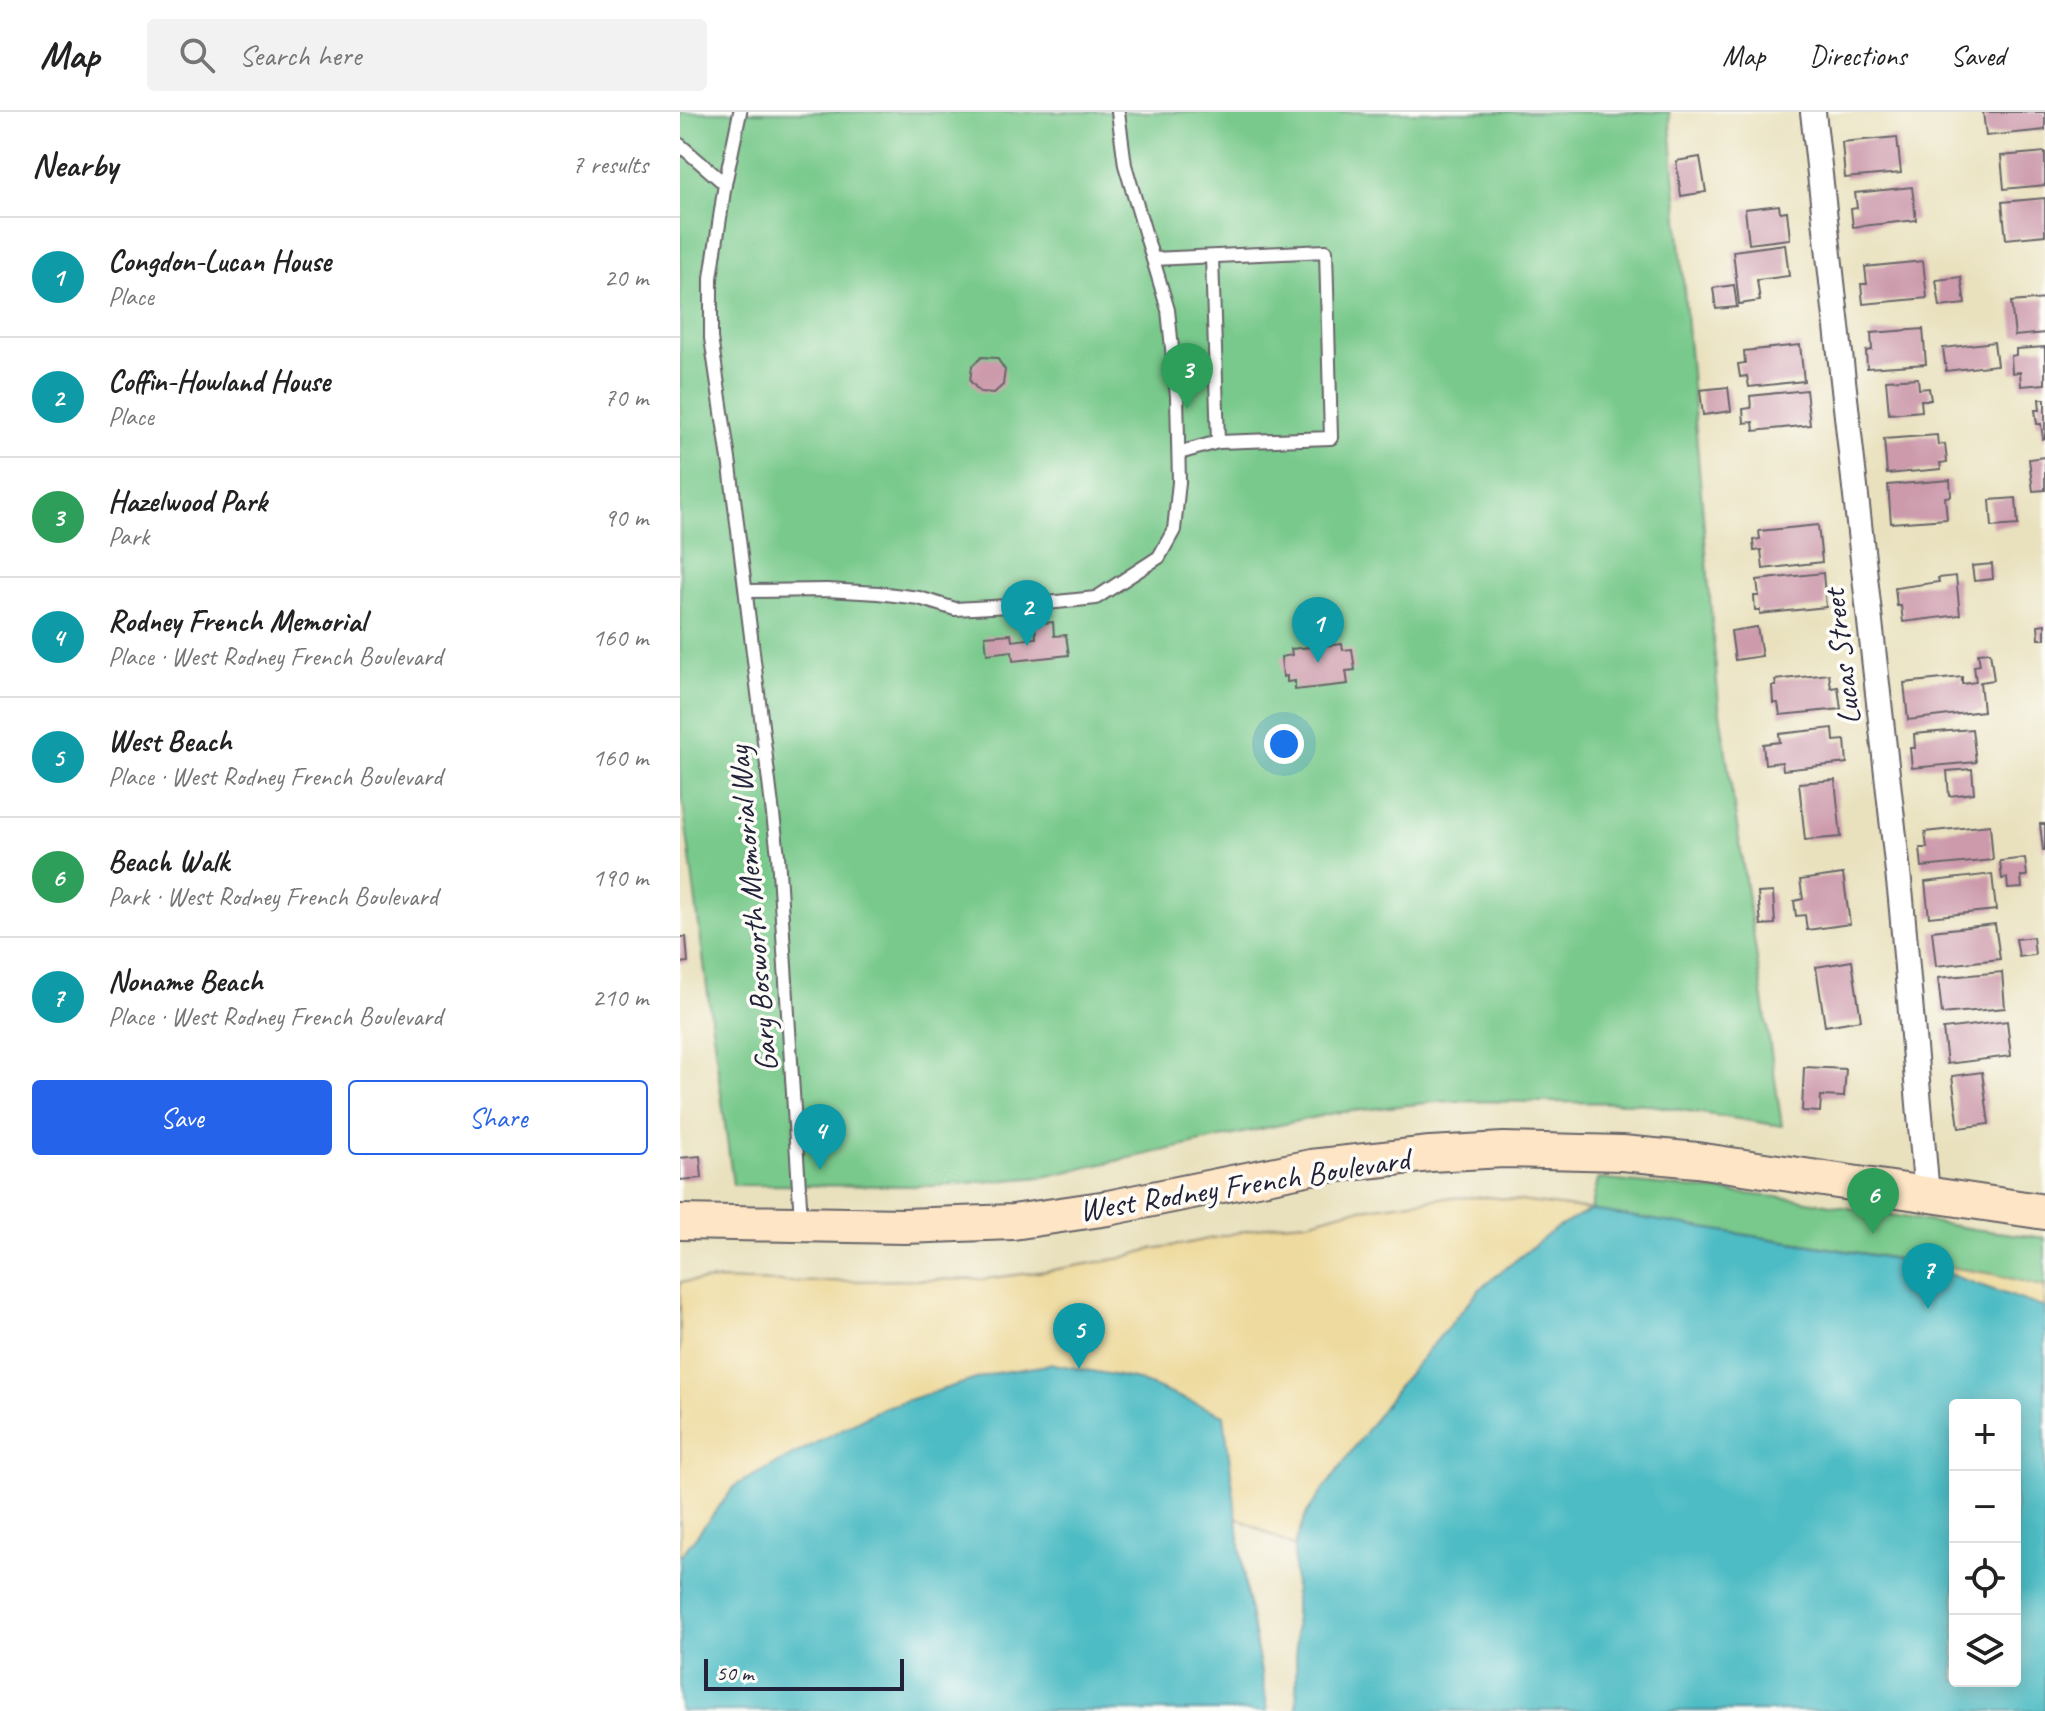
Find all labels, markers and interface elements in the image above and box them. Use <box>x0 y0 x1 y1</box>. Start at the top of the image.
search box <box>147 19 707 91</box>
text: Map <box>40 32 99 79</box>
icon: search <box>175 33 219 77</box>
text: Search here <box>239 36 361 74</box>
text: Map <box>1722 38 1765 73</box>
text: Directions <box>1809 38 1907 73</box>
text: Saved <box>1951 38 2005 73</box>
text: Nearby <box>32 143 118 186</box>
text: 7 results <box>572 148 648 181</box>
text: Congdon-Lucan House <box>108 242 331 280</box>
text: 1 <box>52 261 64 294</box>
text: 20 m <box>604 261 648 294</box>
text: Place <box>108 280 154 313</box>
pin: 3 <box>1161 343 1213 409</box>
text: Coffin-Howland House <box>108 362 330 400</box>
text: 2 <box>52 381 64 414</box>
text: 70 m <box>604 381 648 414</box>
text: Place <box>108 400 154 433</box>
text: Hazelwood Park <box>108 482 267 520</box>
text: 3 <box>52 501 64 534</box>
text: 90 m <box>604 501 648 534</box>
text: Park <box>108 520 149 553</box>
pin: 2 <box>1001 580 1053 646</box>
street label: Lucas Street <box>1812 584 1870 727</box>
pin: 1 <box>1292 597 1344 663</box>
text: Rodney French Memorial <box>108 602 366 640</box>
text: 4 <box>52 621 64 654</box>
text: 160 m <box>592 621 648 654</box>
text: Place · West Rodney French Boulevard <box>108 640 442 673</box>
text: West Beach <box>108 722 231 760</box>
your location <box>1264 724 1304 764</box>
text: 5 <box>52 741 64 774</box>
text: 160 m <box>592 741 648 774</box>
street label: Gary Bosworth Memorial Way <box>718 742 787 1073</box>
text: Place · West Rodney French Boulevard <box>108 760 442 793</box>
text: Beach Walk <box>108 842 229 880</box>
text: 6 <box>52 861 64 894</box>
text: 190 m <box>592 861 648 894</box>
text: Park · West Rodney French Boulevard <box>108 880 438 913</box>
text: Noname Beach <box>108 962 263 1000</box>
text: 7 <box>52 981 64 1014</box>
text: 210 m <box>592 981 648 1014</box>
text: Place · West Rodney French Boulevard <box>108 1000 442 1033</box>
button: Save <box>32 1080 332 1155</box>
button: Share <box>348 1080 648 1155</box>
pin: 4 <box>794 1104 846 1170</box>
street label: West Rodney French Boulevard <box>1076 1137 1416 1231</box>
pin: 6 <box>1847 1168 1899 1234</box>
pin: 7 <box>1902 1243 1954 1309</box>
pin: 5 <box>1053 1303 1105 1369</box>
map controls <box>1949 1399 2021 1687</box>
button: + <box>1949 1399 2021 1471</box>
button: − <box>1949 1471 2021 1543</box>
button: locate <box>1949 1543 2021 1615</box>
button: layers <box>1949 1615 2021 1687</box>
scale bar <box>704 1655 904 1691</box>
text: 50 m <box>716 1659 753 1687</box>

